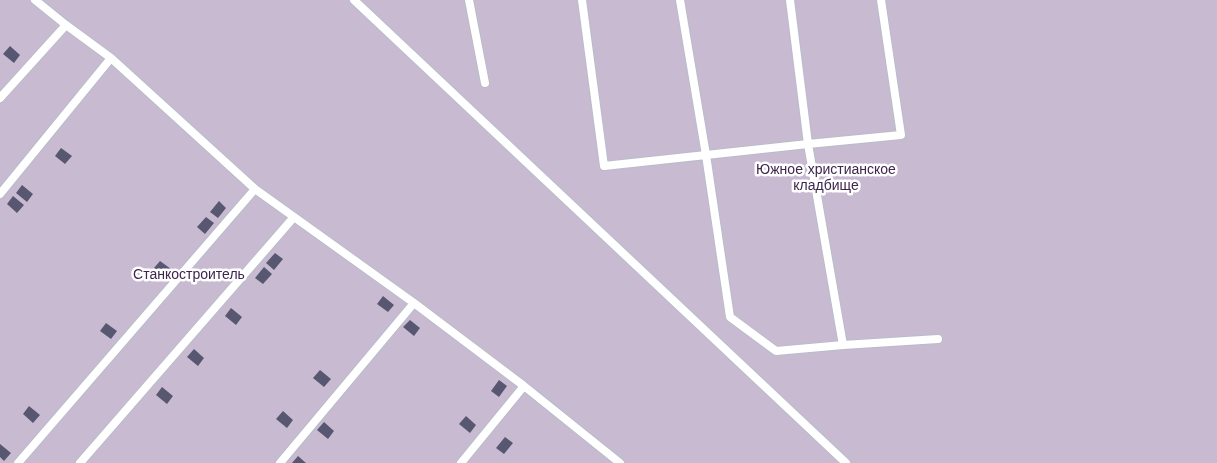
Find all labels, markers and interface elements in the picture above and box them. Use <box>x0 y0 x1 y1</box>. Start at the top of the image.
park label: Южное христианское кладбище <box>756 162 896 194</box>
park label: Станкостроитель <box>133 267 245 283</box>

